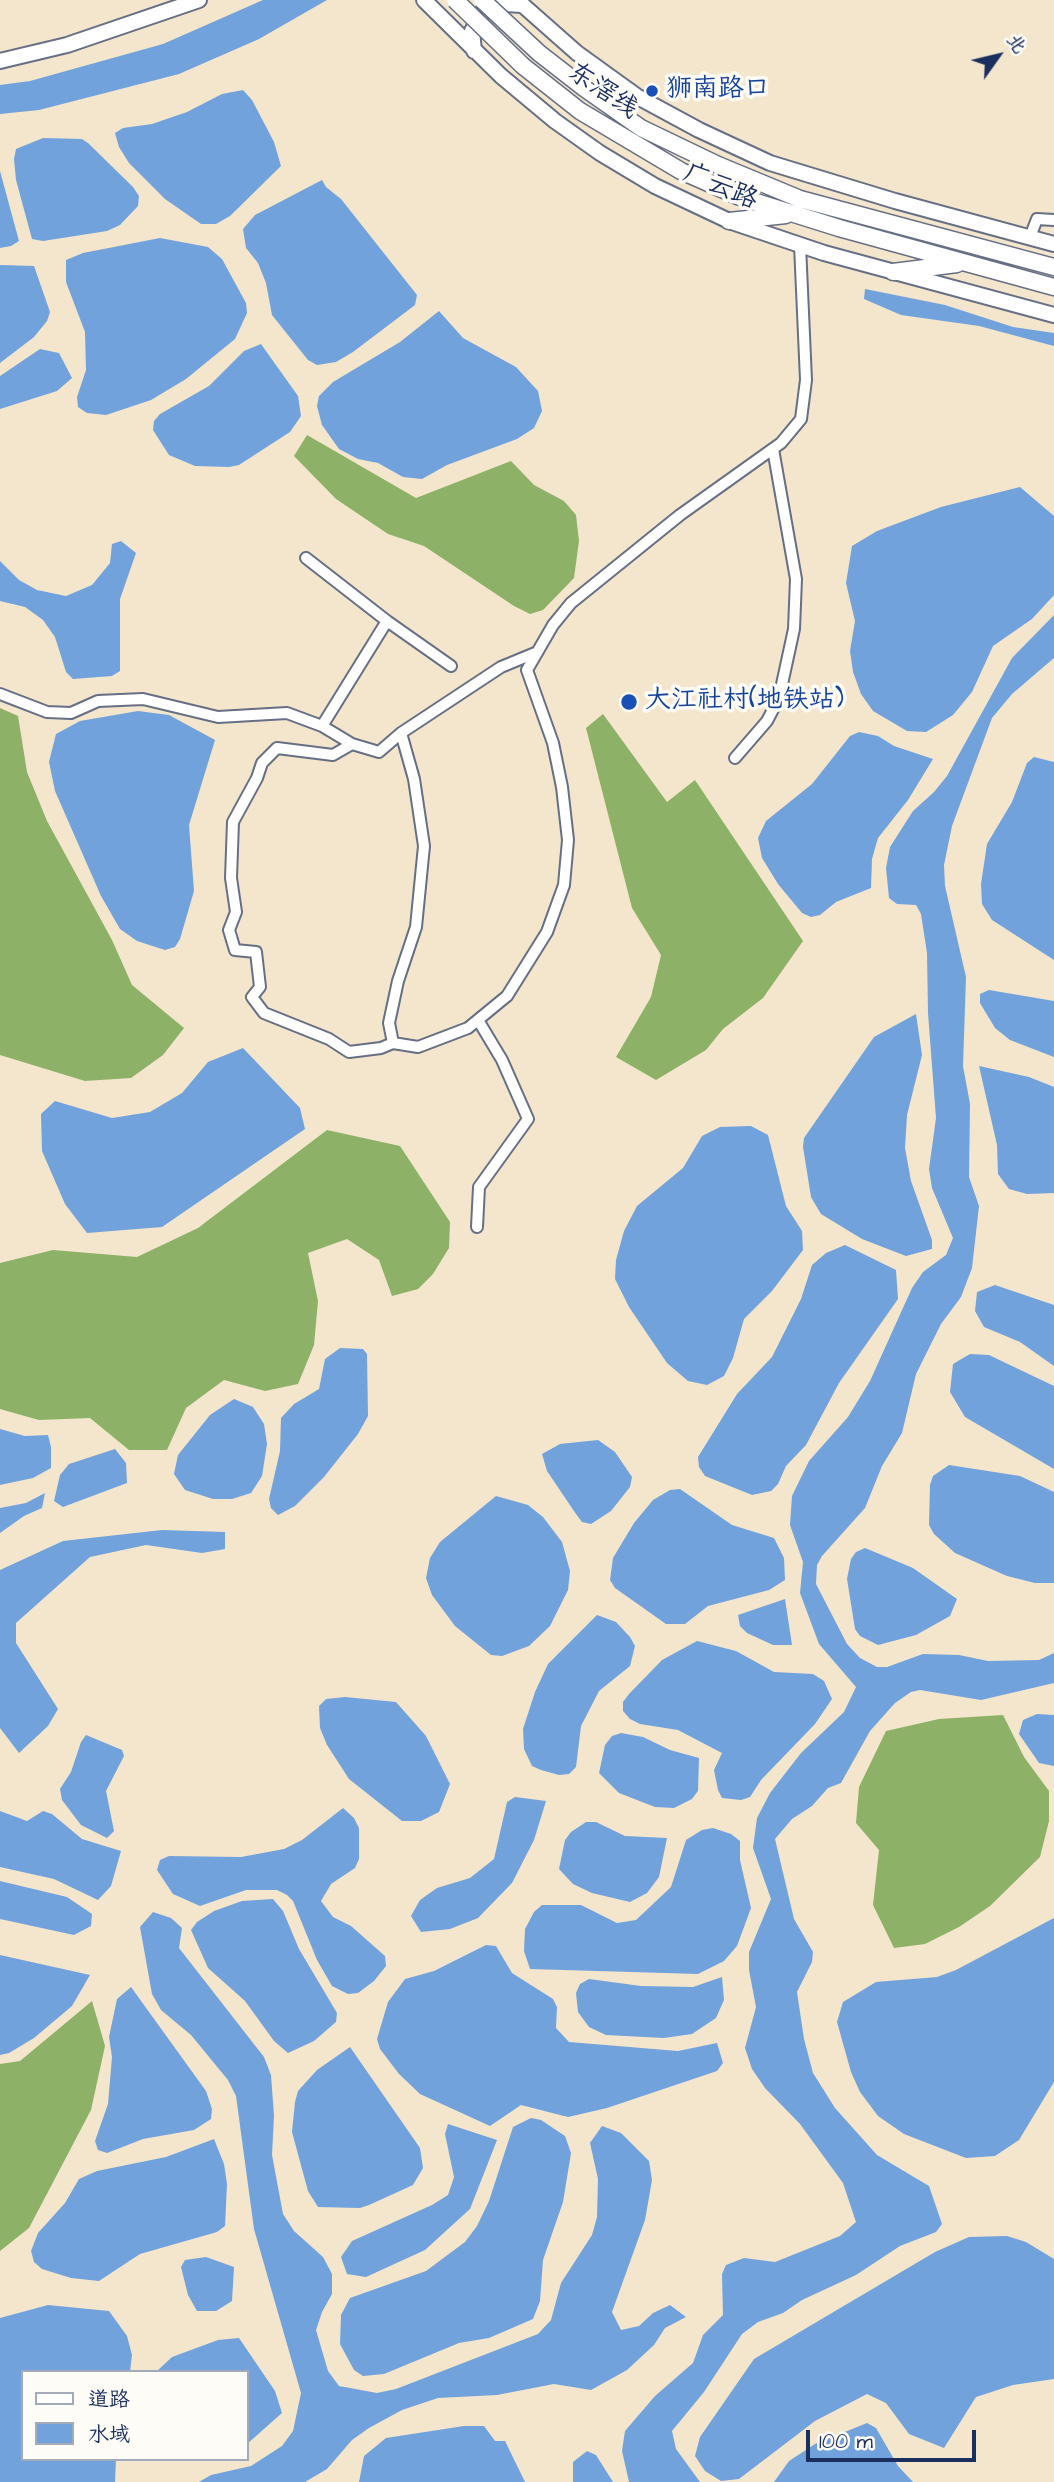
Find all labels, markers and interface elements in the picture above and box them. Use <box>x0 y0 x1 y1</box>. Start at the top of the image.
north arrow <box>963 21 1033 91</box>
text: 北 <box>999 29 1032 59</box>
street label: 东滘线 <box>561 57 643 127</box>
place label: 狮南路口 <box>666 75 770 107</box>
marker: 狮南路口 <box>644 83 660 99</box>
street label: 广云路 <box>678 158 762 218</box>
place label: 大江社村(地铁站) <box>645 686 844 718</box>
marker: 大江社村(地铁站) <box>619 692 639 712</box>
legend <box>21 2370 248 2461</box>
text: 道路 <box>88 2385 130 2414</box>
scale bar <box>809 2416 979 2460</box>
text: 水域 <box>88 2420 130 2449</box>
text: 100 m <box>819 2427 873 2456</box>

